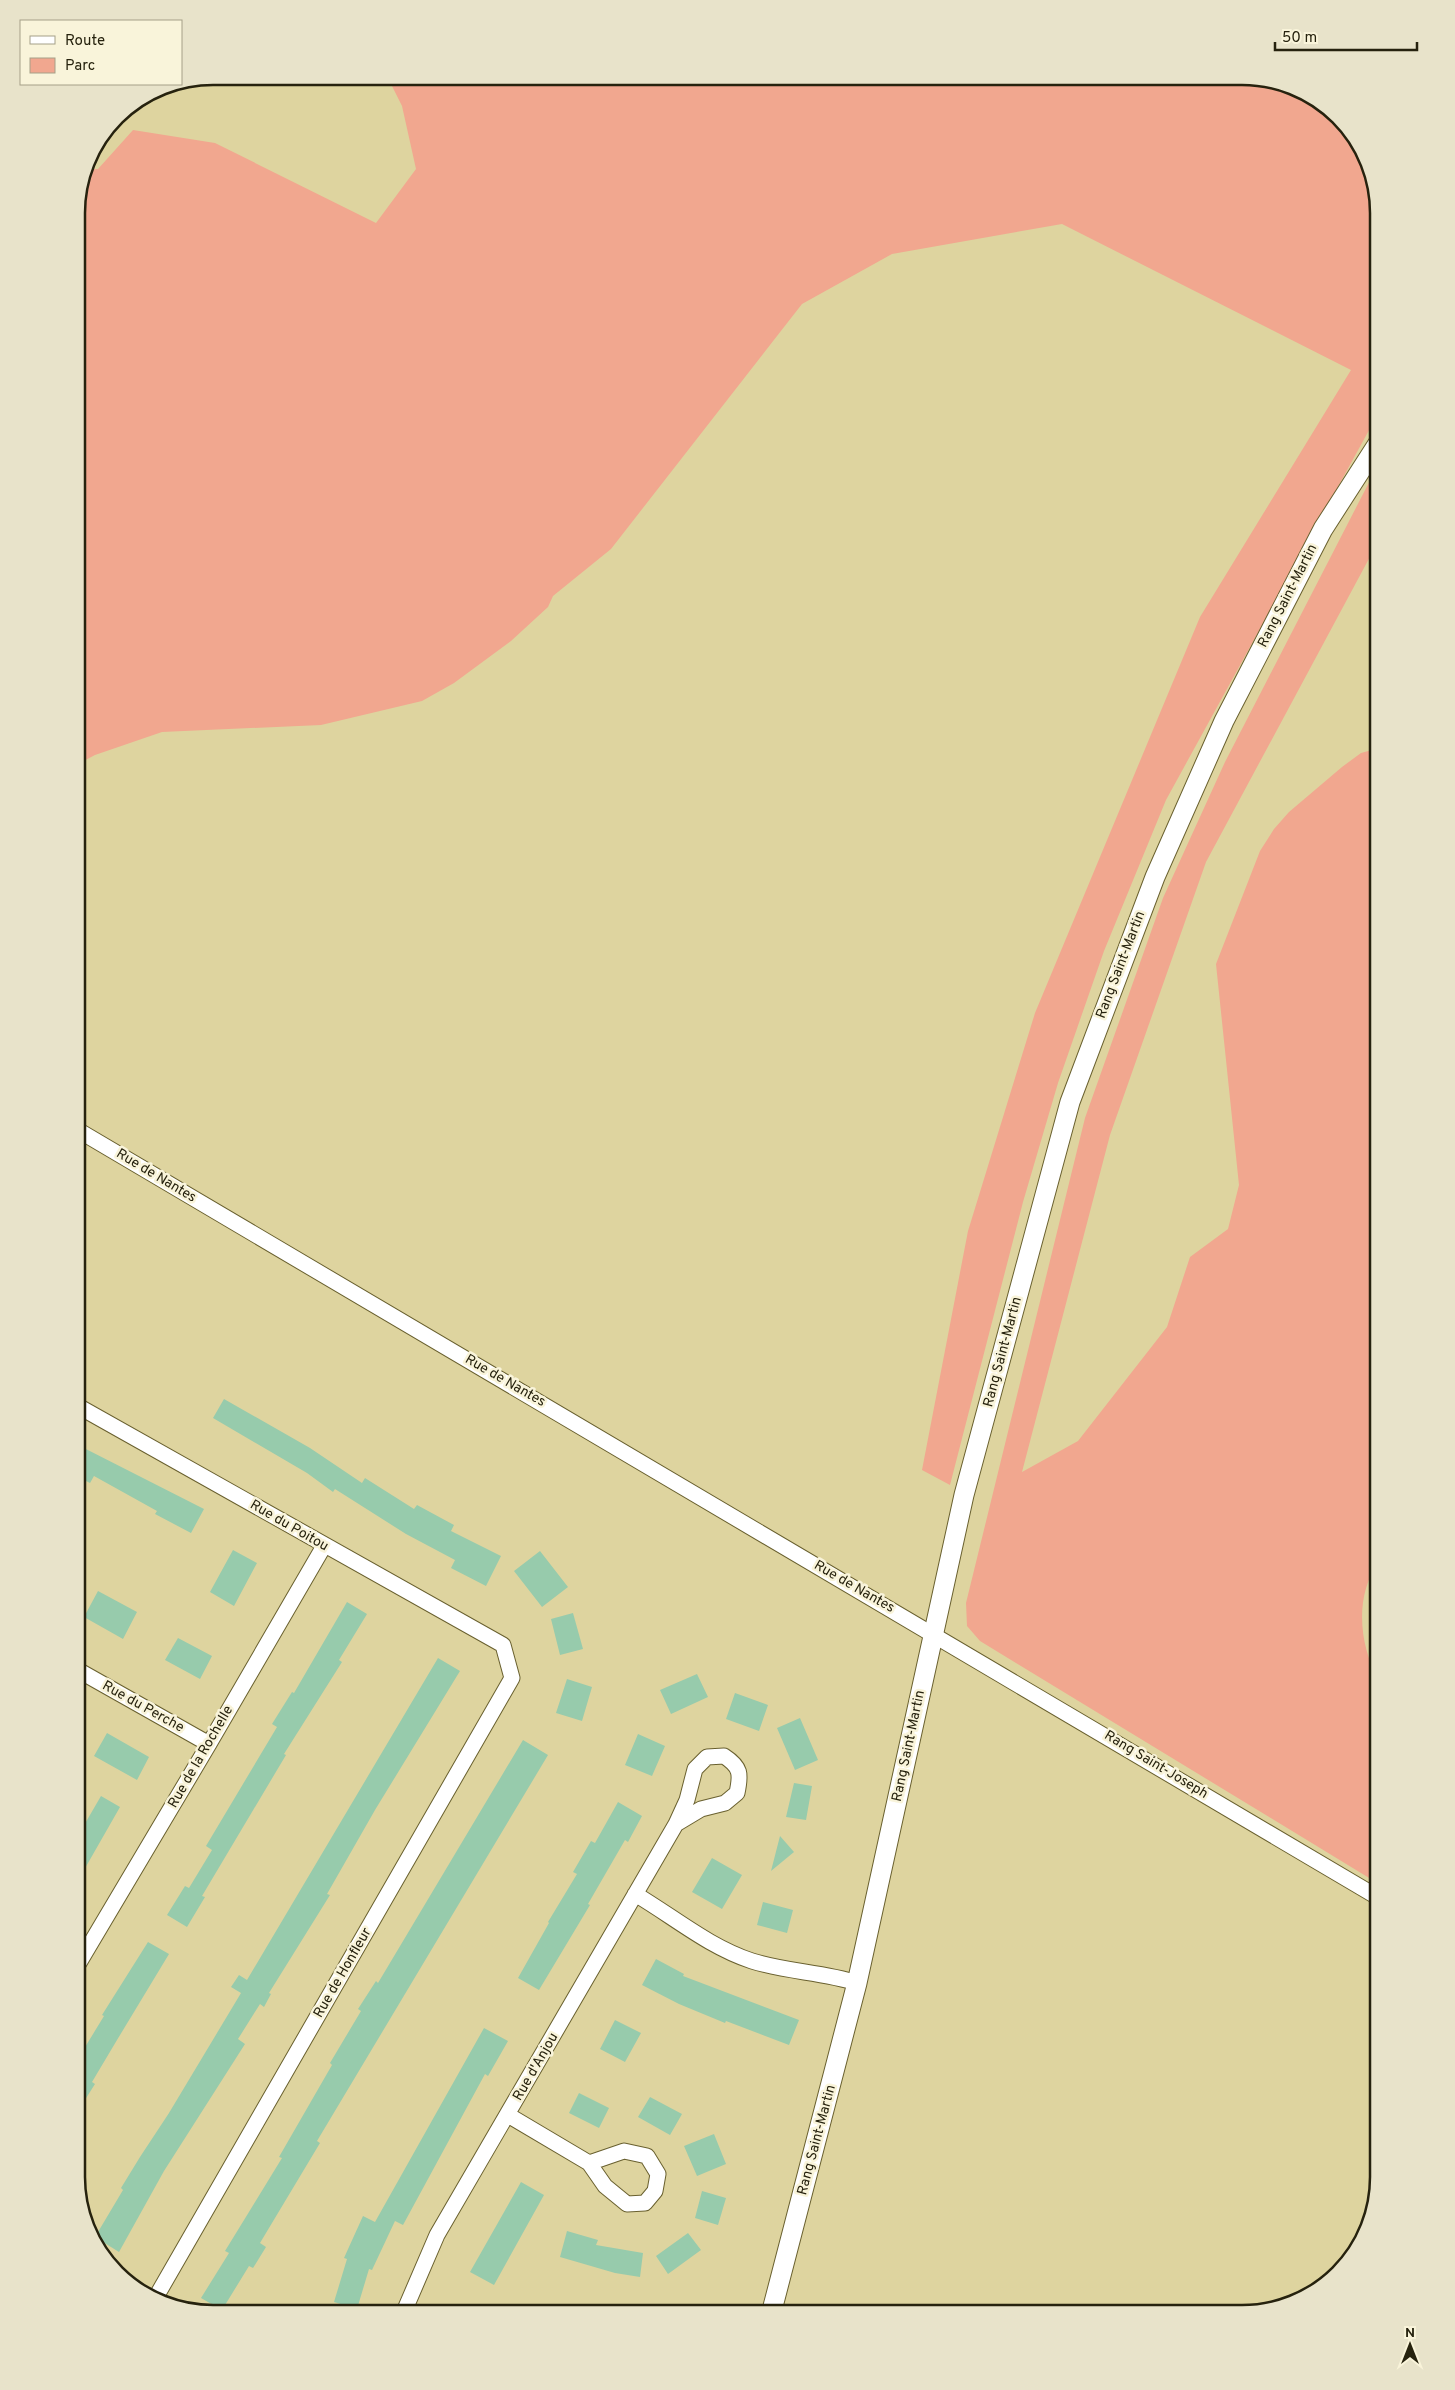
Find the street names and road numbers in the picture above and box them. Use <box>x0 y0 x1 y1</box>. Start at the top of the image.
street label: Rang Saint-Martin <box>1255 542 1321 650</box>
street label: Rang Saint-Martin <box>1093 909 1149 1021</box>
street label: Rue de Nantes <box>113 1145 199 1207</box>
street label: Rang Saint-Martin <box>980 1295 1026 1409</box>
street label: Rue de Nantes <box>462 1351 548 1411</box>
street label: Rue du Poitou <box>247 1497 331 1555</box>
street label: Rue de Nantes <box>811 1557 897 1617</box>
street label: Rue du Perche <box>99 1677 187 1737</box>
street label: Rang Saint-Martin <box>889 1689 929 1803</box>
street label: Rue de la Rochelle <box>165 1703 237 1811</box>
street label: Rang Saint-Joseph <box>1101 1727 1211 1803</box>
street label: Rue de Honfleur <box>310 1924 376 2021</box>
street label: Rue d'Anjou <box>510 2030 562 2104</box>
street label: Rang Saint-Martin <box>794 2083 840 2197</box>

